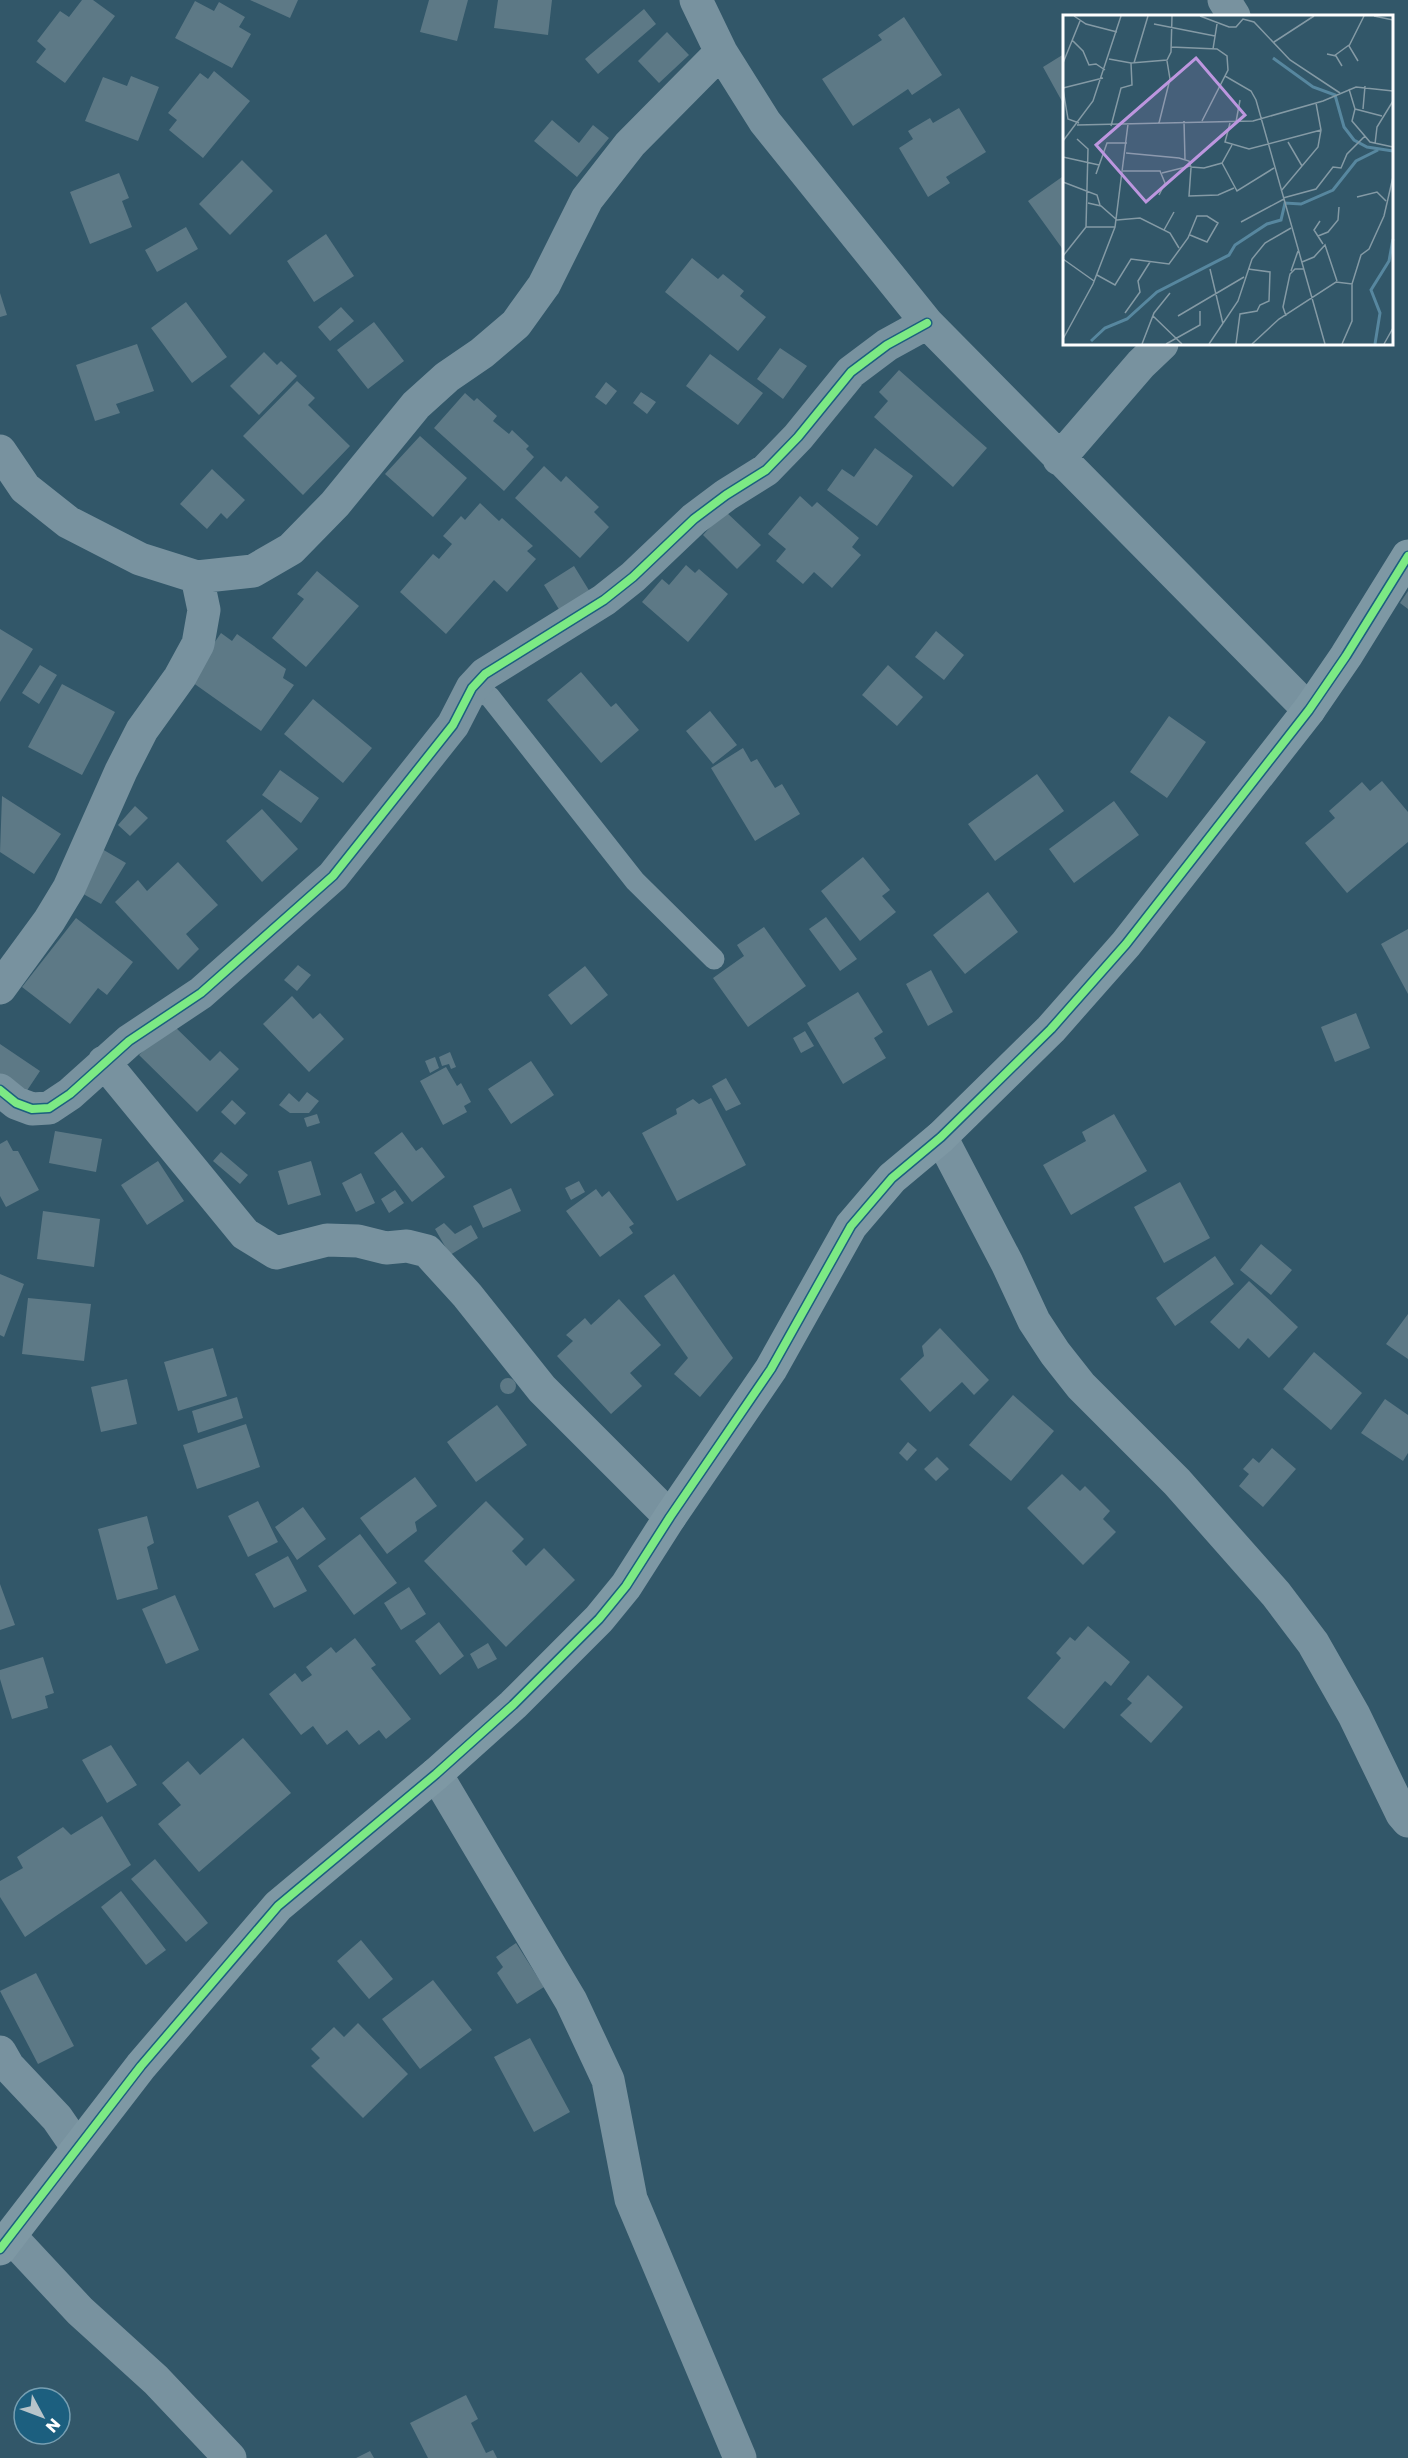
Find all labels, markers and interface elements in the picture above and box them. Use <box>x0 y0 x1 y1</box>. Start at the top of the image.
inset map <box>1063 15 1393 345</box>
north arrow <box>12 2386 72 2446</box>
text: N <box>40 2413 66 2438</box>

